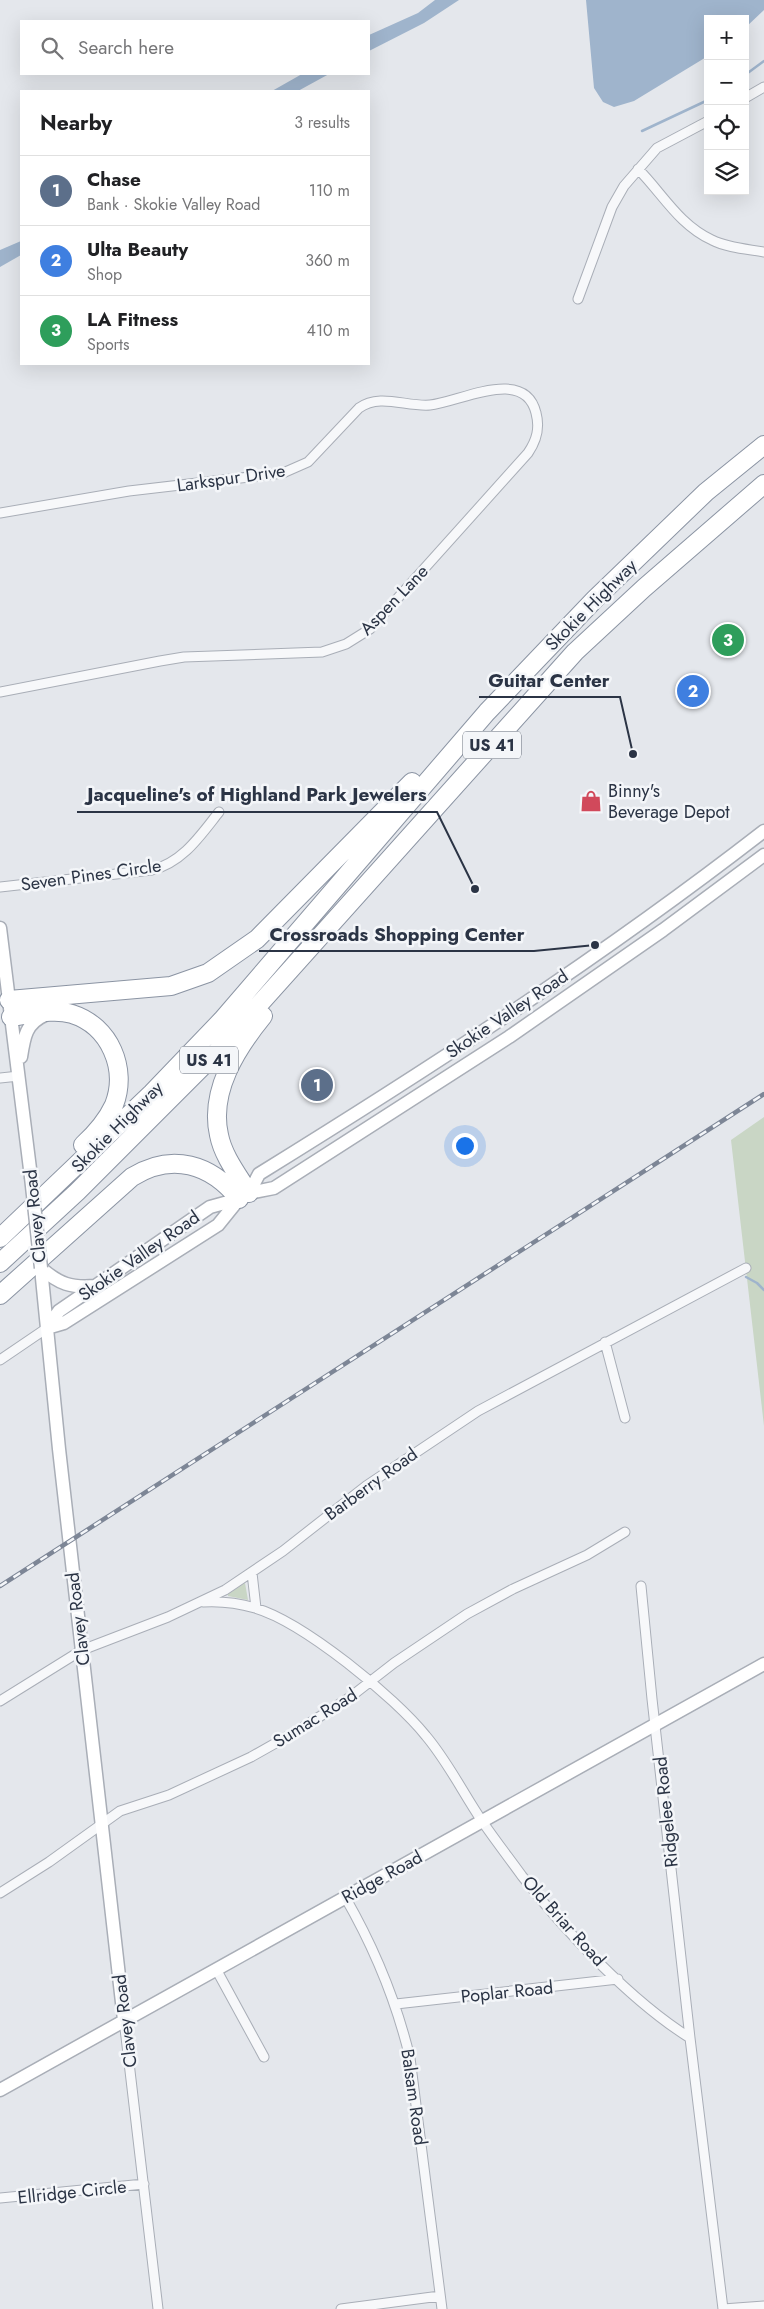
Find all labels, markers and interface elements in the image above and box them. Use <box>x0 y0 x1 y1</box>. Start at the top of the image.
map controls <box>704 15 749 195</box>
button: + <box>704 15 749 60</box>
search box <box>20 20 370 75</box>
icon: search <box>38 34 66 62</box>
text: Search here <box>78 34 174 61</box>
button: − <box>704 60 749 105</box>
button: locate <box>704 105 749 150</box>
text: Nearby <box>40 108 112 138</box>
text: 3 results <box>294 111 350 134</box>
button: layers <box>704 150 749 195</box>
text: Chase <box>87 166 141 193</box>
text: 1 <box>52 179 60 202</box>
text: 110 m <box>309 179 350 202</box>
text: Bank · Skokie Valley Road <box>87 193 260 216</box>
text: Ulta Beauty <box>87 236 188 263</box>
text: 2 <box>51 249 61 272</box>
text: 360 m <box>305 249 350 272</box>
text: Shop <box>87 263 122 286</box>
text: LA Fitness <box>87 306 178 333</box>
text: 3 <box>51 319 61 342</box>
text: 410 m <box>307 319 350 342</box>
text: Sports <box>87 333 129 356</box>
street label: Larkspur Drive <box>175 458 287 498</box>
street label: Skokie Highway <box>539 553 643 657</box>
street label: Aspen Lane <box>354 559 434 641</box>
pin: 3 <box>712 621 744 659</box>
callout: Guitar Center <box>479 663 620 697</box>
text: Guitar Center <box>488 667 610 694</box>
pin: 2 <box>677 672 709 710</box>
road number: US 41 <box>463 732 521 758</box>
callout: Jacqueline's of Highland Park Jewelers <box>77 778 437 812</box>
place label: Binny's Beverage Depot <box>608 778 730 825</box>
text: Jacqueline's of Highland Park Jewelers <box>83 781 427 808</box>
shop icon: Binny's Beverage Depot <box>578 788 604 814</box>
street label: Seven Pines Circle <box>19 852 163 898</box>
callout: Crossroads Shopping Center <box>259 917 534 951</box>
text: Crossroads Shopping Center <box>269 921 525 948</box>
street label: Skokie Valley Road <box>441 963 573 1065</box>
road number: US 41 <box>180 1046 238 1074</box>
pin: 1 <box>301 1066 333 1104</box>
street label: Skokie Highway <box>65 1075 169 1179</box>
your location <box>452 1133 478 1159</box>
street label: Clavey Road <box>17 1168 53 1264</box>
street label: Skokie Valley Road <box>73 1204 205 1308</box>
street label: Barberry Road <box>319 1441 423 1527</box>
street label: Clavey Road <box>59 1571 97 1667</box>
street label: Sumac Road <box>268 1682 362 1754</box>
street label: Ridgelee Road <box>647 1755 685 1869</box>
street label: Ridge Road <box>337 1844 427 1910</box>
street label: Old Briar Road <box>516 1870 612 1972</box>
street label: Clavey Road <box>106 1973 144 2069</box>
street label: Poplar Road <box>460 1974 554 2010</box>
street label: Balsam Road <box>394 2047 434 2147</box>
street label: Ellridge Circle <box>16 2173 128 2211</box>

